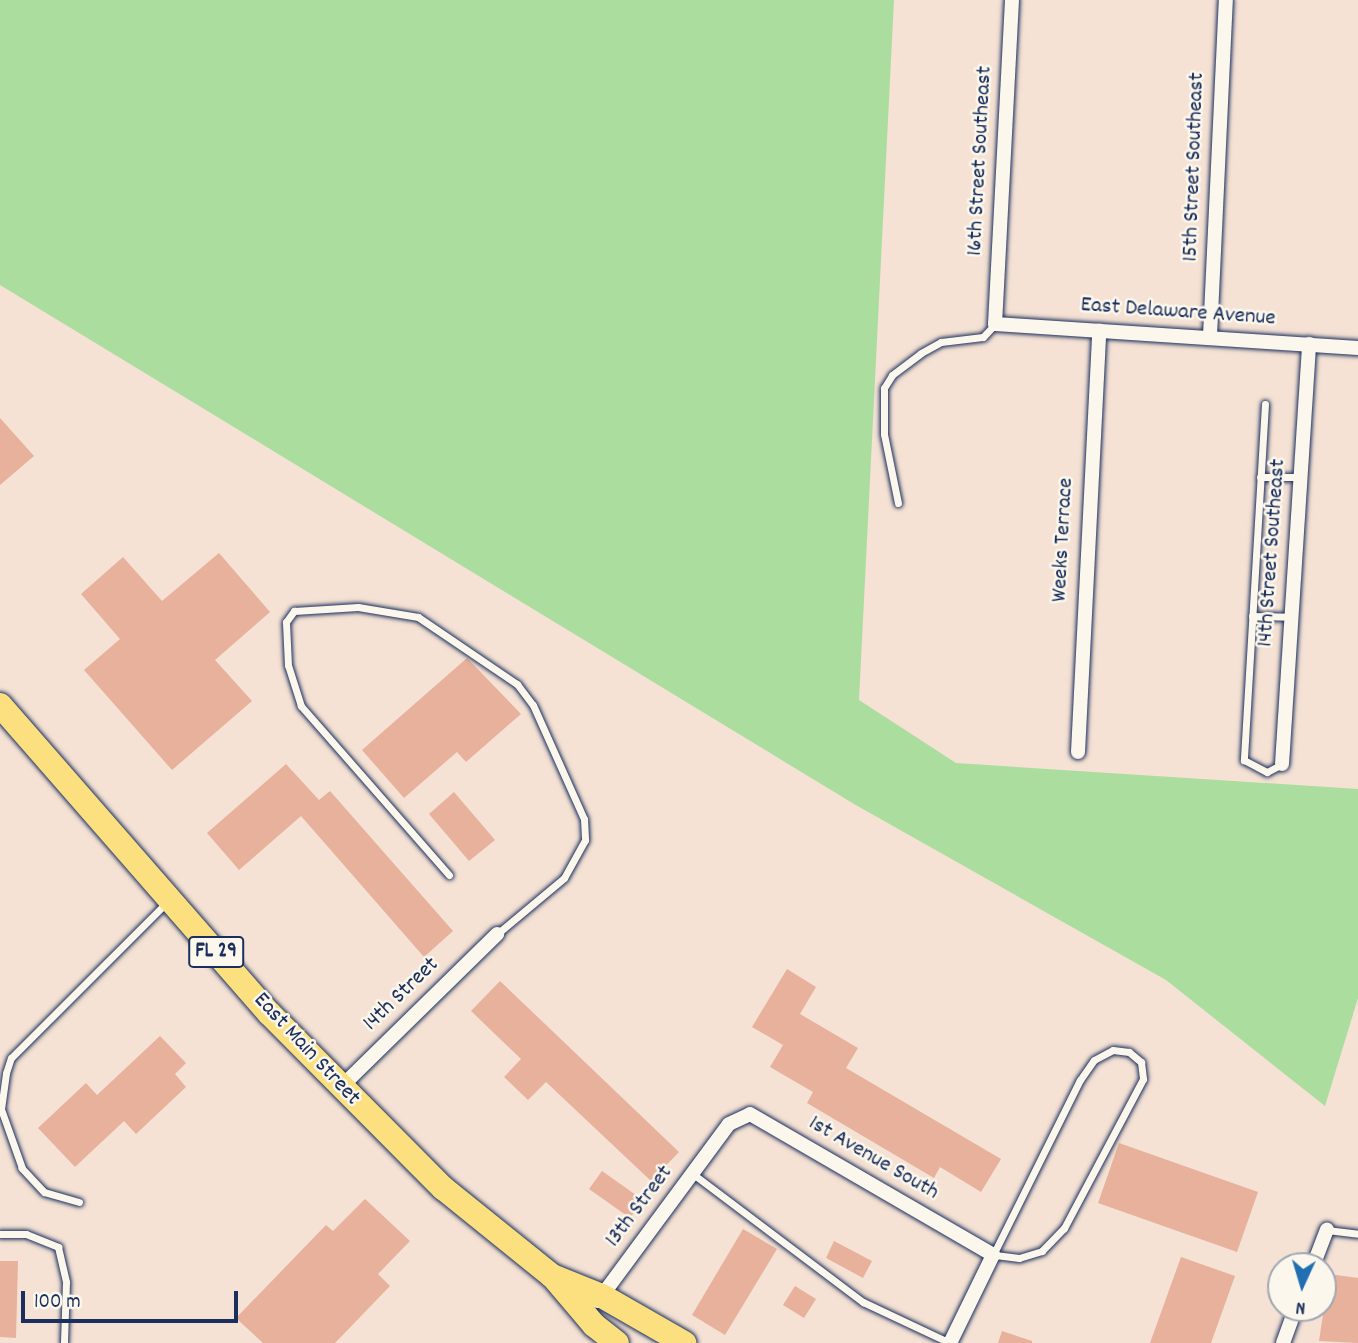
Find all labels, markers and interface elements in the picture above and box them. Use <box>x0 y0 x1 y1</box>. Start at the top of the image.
street label: 16th Street Southeast <box>962 65 1000 257</box>
street label: 15th Street Southeast <box>1178 72 1212 262</box>
street label: East Delaware Avenue <box>1080 292 1276 334</box>
street label: 14th Street Southeast <box>1253 458 1293 648</box>
street label: Weeks Terrace <box>1047 477 1081 603</box>
road number: FL 29 <box>188 934 244 970</box>
street label: 14th Street <box>358 952 446 1038</box>
street label: East Main Street <box>246 988 366 1112</box>
street label: 1st Avenue South <box>803 1111 943 1207</box>
street label: 13th Street <box>600 1161 680 1253</box>
north arrow <box>1267 1252 1337 1322</box>
scale bar <box>24 1276 242 1320</box>
text: 100 m <box>34 1288 81 1318</box>
text: N <box>1295 1293 1306 1320</box>

